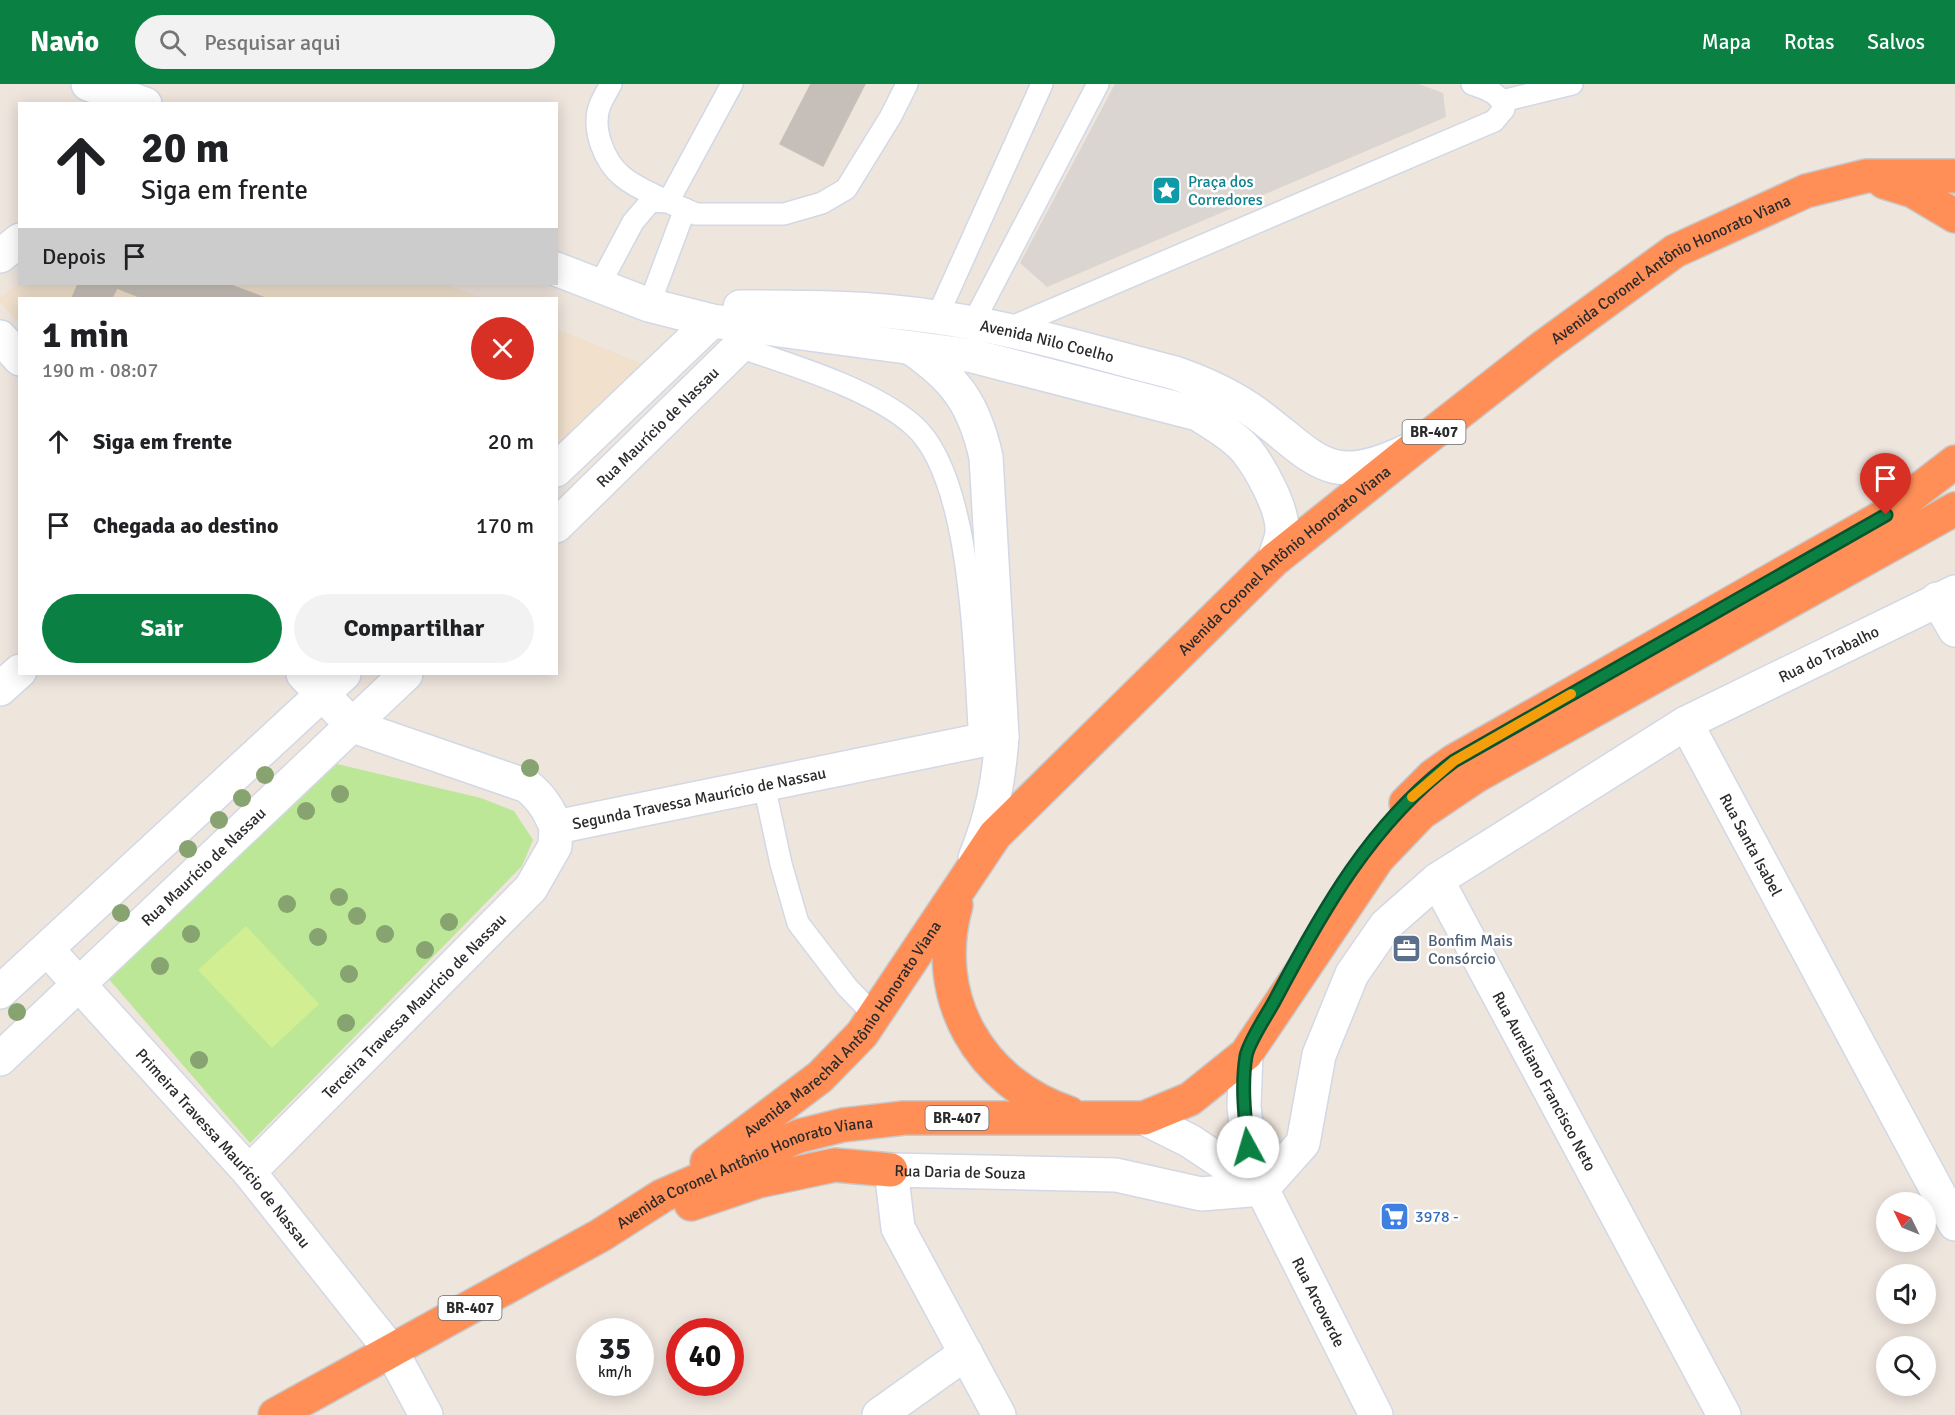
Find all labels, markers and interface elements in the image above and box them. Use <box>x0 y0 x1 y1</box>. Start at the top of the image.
search box <box>135 15 555 69</box>
text: Navio <box>30 25 99 59</box>
icon: search <box>156 26 189 59</box>
text: Pesquisar aqui <box>204 29 341 56</box>
text: Mapa <box>1702 29 1751 55</box>
text: Rotas <box>1784 29 1834 55</box>
text: Salvos <box>1867 29 1925 55</box>
text: 20 m <box>141 123 230 174</box>
icon: ahead <box>42 126 120 204</box>
place label: Praça dos Corredores <box>1188 172 1263 210</box>
text: Siga em frente <box>141 174 308 207</box>
place icon: Praça dos Corredores <box>1151 174 1183 206</box>
street label: Avenida Coronel Antônio Honorato Viana <box>1547 190 1794 349</box>
icon: arrive <box>118 240 151 273</box>
text: Depois <box>42 243 106 270</box>
text: 1 min <box>42 313 129 358</box>
street label: Avenida Nilo Coelho <box>978 316 1116 368</box>
button: close <box>471 317 534 380</box>
text: 190 m · 08:07 <box>42 358 158 383</box>
street label: Rua Maurício de Nassau <box>593 363 724 492</box>
road number: BR-407 <box>1402 420 1466 444</box>
icon: ahead <box>42 425 75 458</box>
text: Siga em frente <box>93 428 232 455</box>
text: 20 m <box>488 428 534 455</box>
pin <box>1860 453 1911 515</box>
street label: Avenida Coronel Antônio Honorato Viana <box>1174 462 1395 660</box>
icon: arrive <box>1869 462 1902 495</box>
icon: arrive <box>42 509 75 542</box>
text: Chegada ao destino <box>93 512 279 539</box>
text: 170 m <box>476 512 534 539</box>
button: Sair <box>42 594 282 663</box>
button: Compartilhar <box>294 594 534 663</box>
street label: Rua do Trabalho <box>1775 622 1882 687</box>
street label: Segunda Travessa Maurício de Nassau <box>571 763 828 834</box>
street label: Rua Santa Isabel <box>1715 790 1786 900</box>
street label: Rua Maurício de Nassau <box>138 803 270 931</box>
street label: Terceira Travessa Maurício de Nassau <box>318 910 511 1103</box>
street label: Avenida Marechal Antônio Honorato Viana <box>740 917 946 1142</box>
place label: Bonfim Mais Consórcio <box>1428 931 1513 969</box>
office icon: Bonfim Mais Consórcio <box>1391 933 1423 965</box>
street label: Rua Aureliano Francisco Neto <box>1488 988 1600 1175</box>
street label: Primeira Travessa Maurício de Nassau <box>131 1045 314 1252</box>
road number: BR-407 <box>926 1106 988 1130</box>
street label: Avenida Coronel Antônio Honorato Viana <box>613 1113 874 1234</box>
position arrow <box>1216 1115 1280 1179</box>
street label: Rua Daria de Souza <box>894 1161 1026 1184</box>
north arrow <box>1876 1192 1936 1252</box>
map controls <box>1876 1192 1936 1396</box>
supermarket icon: 3978 - <box>1378 1200 1410 1232</box>
place label: 3978 - <box>1415 1207 1459 1227</box>
street label: Rua Arcoverde <box>1287 1254 1349 1351</box>
button: sound <box>1876 1264 1936 1324</box>
road number: BR-407 <box>438 1296 502 1320</box>
speed limit sign: 40 <box>666 1318 744 1396</box>
text: 35 <box>599 1331 631 1368</box>
button: search <box>1876 1336 1936 1396</box>
text: km/h <box>598 1363 632 1381</box>

